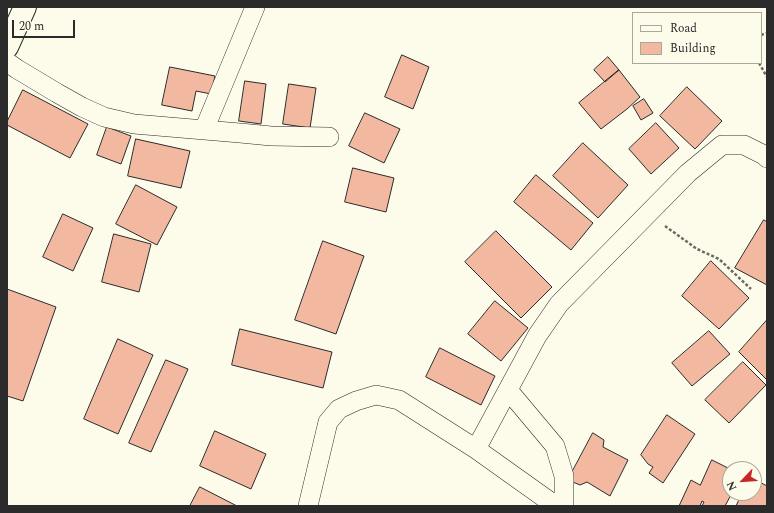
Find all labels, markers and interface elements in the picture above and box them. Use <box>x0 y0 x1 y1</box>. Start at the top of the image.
scale bar <box>14 12 77 38</box>
legend <box>632 12 762 64</box>
text: 20 m <box>19 17 44 36</box>
text: Road <box>670 19 697 38</box>
text: Building <box>670 39 716 58</box>
north arrow <box>722 461 762 501</box>
text: N <box>722 478 741 494</box>

